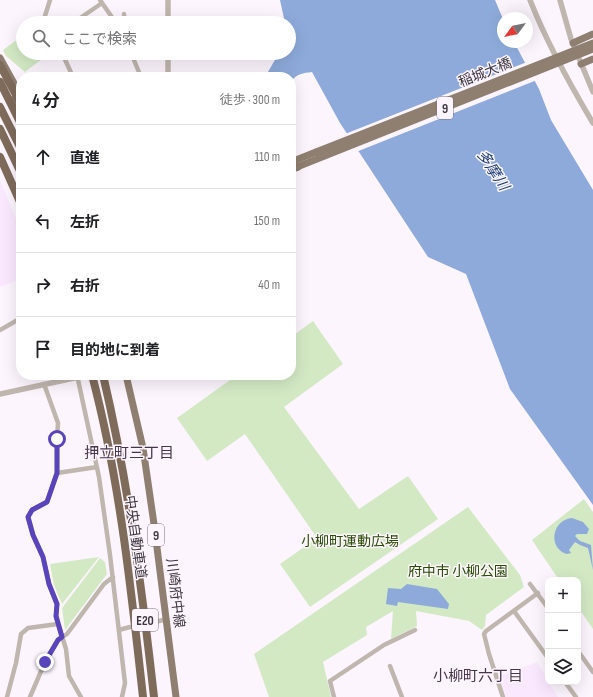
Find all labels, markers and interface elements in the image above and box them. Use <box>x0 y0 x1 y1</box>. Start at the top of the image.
north arrow <box>497 12 533 48</box>
search box <box>16 16 296 60</box>
icon: search <box>30 27 52 49</box>
text: ここで検索 <box>62 30 137 49</box>
street label: 稲城大橋 <box>456 54 514 91</box>
text: 4 分 <box>32 91 60 111</box>
text: 徒歩 · 300 m <box>220 92 280 108</box>
road number: 9 <box>437 97 453 119</box>
icon: ahead <box>32 146 54 168</box>
water label: 多摩川 <box>472 146 514 196</box>
text: 直進 <box>70 149 100 168</box>
text: 110 m <box>255 149 280 165</box>
icon: left <box>32 210 54 232</box>
text: 左折 <box>70 213 100 232</box>
text: 150 m <box>254 213 280 229</box>
icon: right <box>32 274 54 296</box>
text: 右折 <box>70 277 100 296</box>
text: 40 m <box>258 277 280 293</box>
icon: arrive <box>32 338 54 360</box>
text: 目的地に到着 <box>70 341 160 360</box>
route start <box>48 430 66 448</box>
district label: 押立町三丁目 <box>84 444 174 463</box>
street label: 中央自動車道 <box>121 494 150 580</box>
road number: 9 <box>148 524 164 546</box>
park label: 小柳町運動広場 <box>301 533 399 550</box>
street label: 川崎府中線 <box>163 557 188 629</box>
park label: 府中市 小柳公園 <box>408 563 508 580</box>
map controls <box>545 577 581 685</box>
button: + <box>545 577 581 613</box>
road number: E20 <box>132 609 158 631</box>
button: − <box>545 613 581 649</box>
button: layers <box>545 649 581 685</box>
route end <box>36 653 54 671</box>
district label: 小柳町六丁目 <box>433 667 523 686</box>

